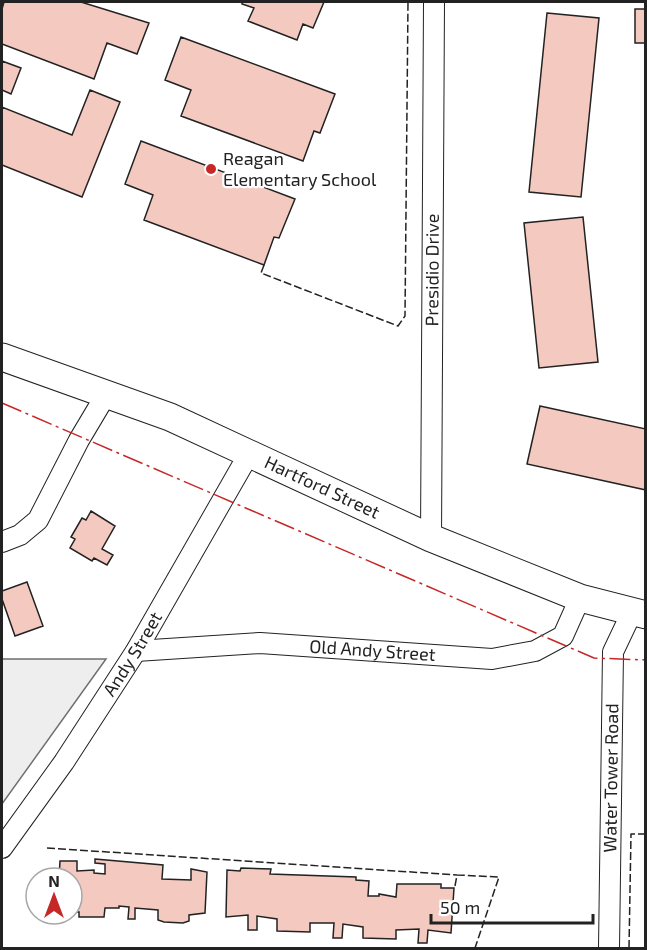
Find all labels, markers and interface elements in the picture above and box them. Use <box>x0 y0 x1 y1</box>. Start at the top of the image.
place label: Reagan Elementary School <box>223 147 377 190</box>
marker: Reagan Elementary School <box>204 162 218 176</box>
street label: Presidio Drive <box>420 214 443 326</box>
street label: Hartford Street <box>261 450 384 523</box>
street label: Andy Street <box>98 607 166 700</box>
street label: Old Andy Street <box>309 634 437 665</box>
street label: Water Tower Road <box>598 703 622 853</box>
north arrow <box>24 866 84 926</box>
text: N <box>48 871 60 890</box>
scale bar <box>431 887 593 925</box>
text: 50 m <box>440 896 480 918</box>

